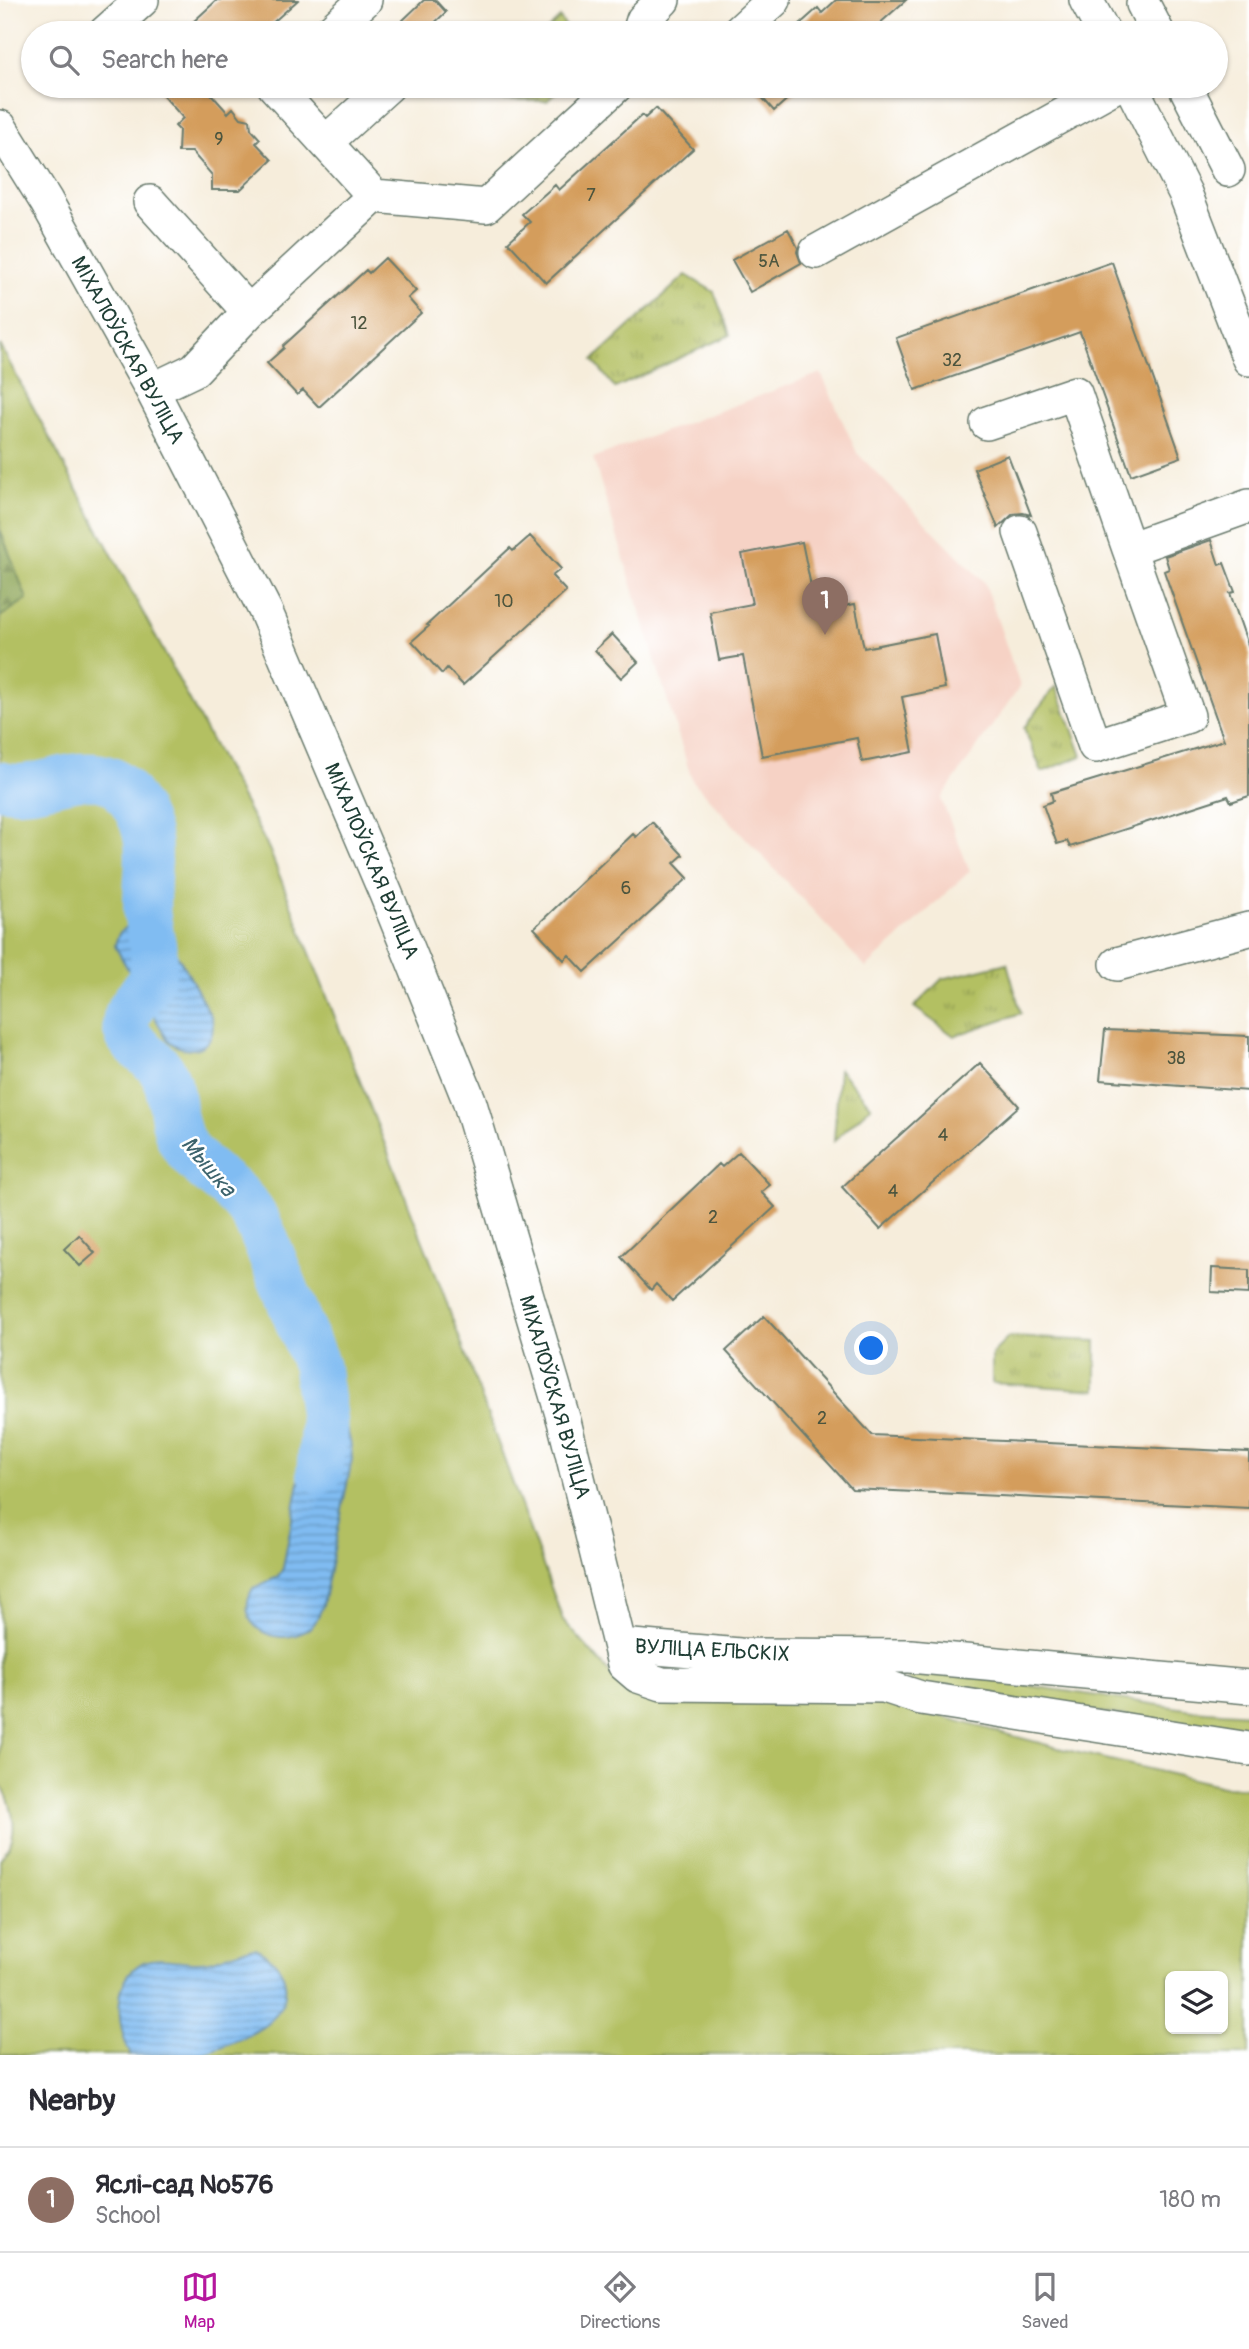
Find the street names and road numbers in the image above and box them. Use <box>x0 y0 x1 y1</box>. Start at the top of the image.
street label: МІХАЛОЎСКАЯ ВУЛІЦА <box>65 252 190 449</box>
street label: МІХАЛОЎСКАЯ ВУЛІЦА <box>318 759 425 963</box>
street label: МІХАЛОЎСКАЯ ВУЛІЦА <box>513 1292 597 1502</box>
street label: ВУЛІЦА ЕЛЬСКІХ <box>634 1633 790 1668</box>

